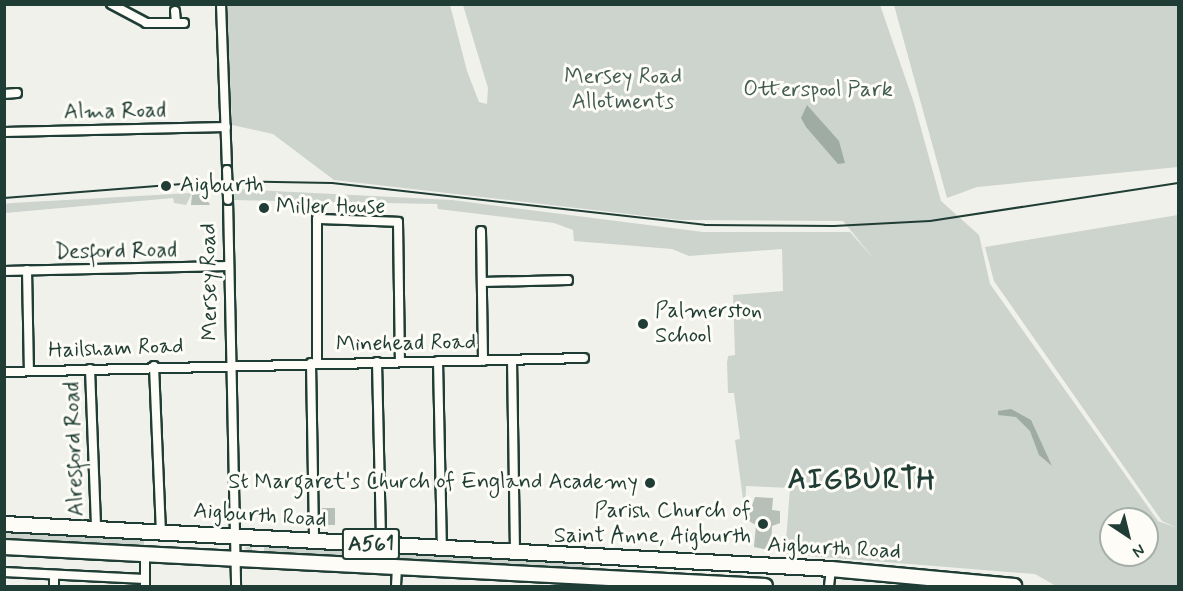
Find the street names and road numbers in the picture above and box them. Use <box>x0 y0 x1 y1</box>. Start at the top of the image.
street label: Alma Road <box>64 98 166 126</box>
street label: Mersey Road <box>196 223 224 341</box>
street label: Desford Road <box>55 238 177 266</box>
street label: Minehead Road <box>337 330 475 358</box>
street label: Hailsham Road <box>49 333 183 365</box>
street label: Alresford Road <box>59 382 91 516</box>
street label: Aigburth Road <box>192 498 328 534</box>
road number: A561 <box>341 526 401 562</box>
street label: Aigburth Road <box>767 532 901 566</box>

